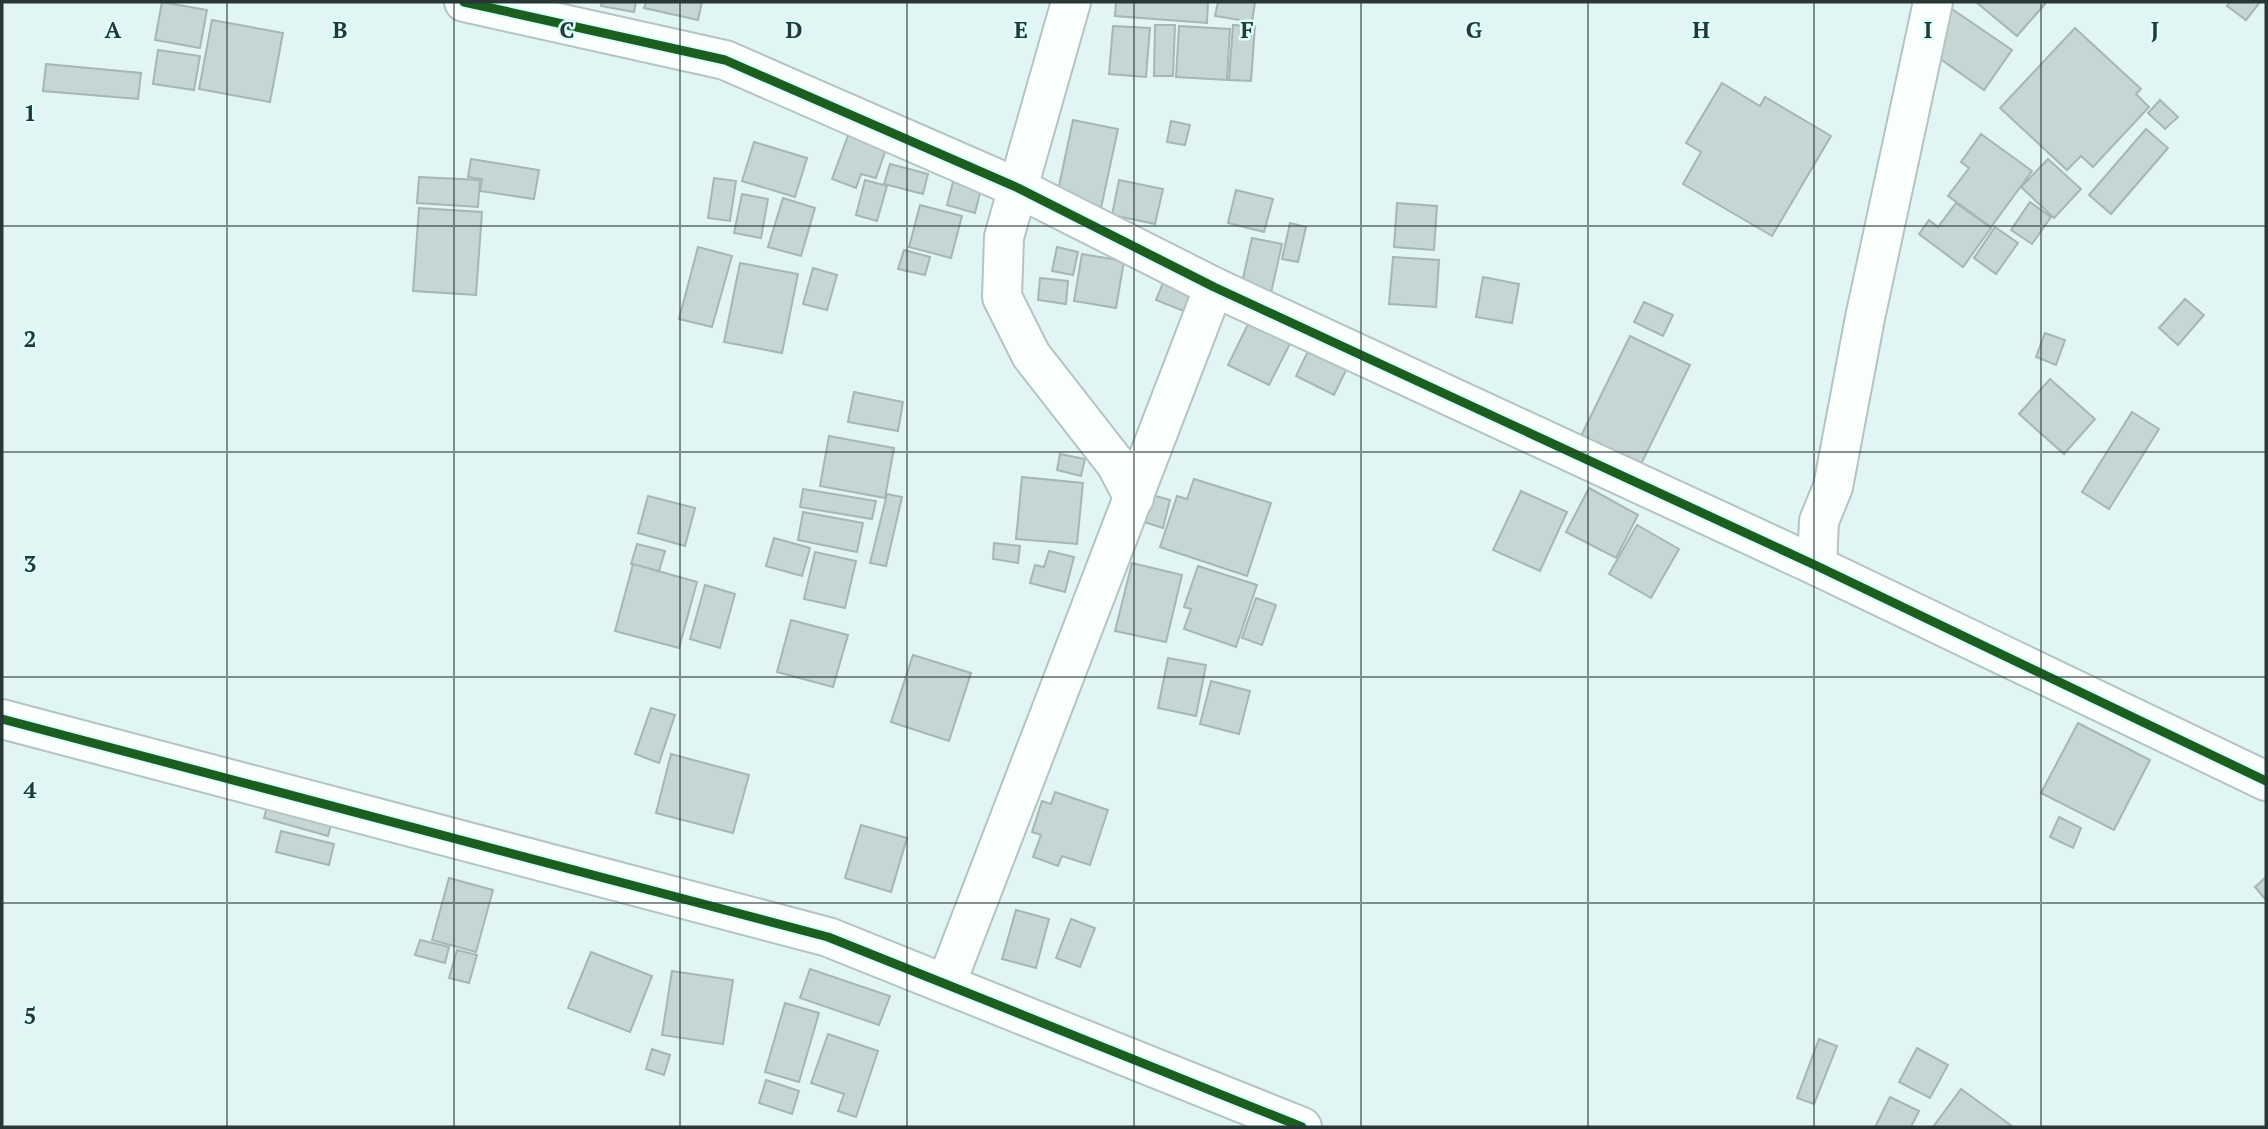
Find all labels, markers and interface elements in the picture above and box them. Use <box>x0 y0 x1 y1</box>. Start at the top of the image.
text: A <box>105 14 122 45</box>
text: B <box>333 14 348 45</box>
text: C <box>560 14 575 45</box>
text: D <box>786 14 803 45</box>
text: E <box>1014 14 1028 45</box>
text: F <box>1240 14 1254 45</box>
text: G <box>1466 14 1483 45</box>
text: H <box>1692 14 1710 45</box>
text: I <box>1924 14 1932 45</box>
text: J <box>2151 14 2159 45</box>
text: 1 <box>24 97 37 128</box>
text: 2 <box>24 323 37 354</box>
text: 3 <box>24 548 37 579</box>
text: 4 <box>24 774 37 805</box>
text: 5 <box>24 1000 37 1031</box>

